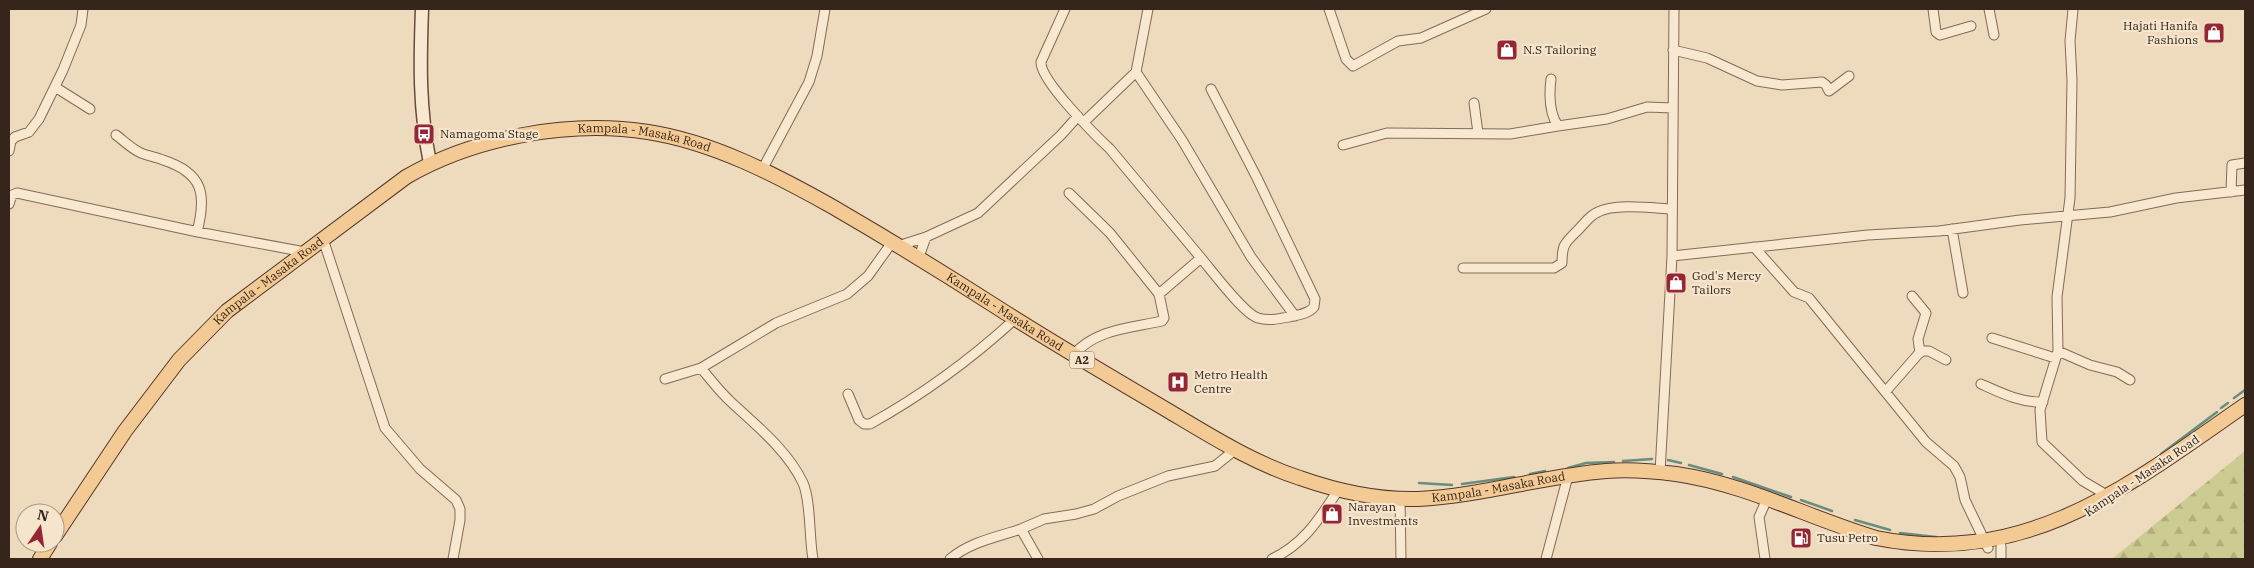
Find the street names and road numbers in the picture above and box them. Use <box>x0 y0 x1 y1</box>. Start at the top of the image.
street label: Kampala - Masaka Road <box>577 120 713 155</box>
street label: Kampala - Masaka Road <box>210 233 326 328</box>
street label: Kampala - Masaka Road <box>944 269 1066 354</box>
road number: A2 <box>1070 352 1094 368</box>
street label: Kampala - Masaka Road <box>2082 432 2202 520</box>
street label: Kampala - Masaka Road <box>1431 468 1566 505</box>

